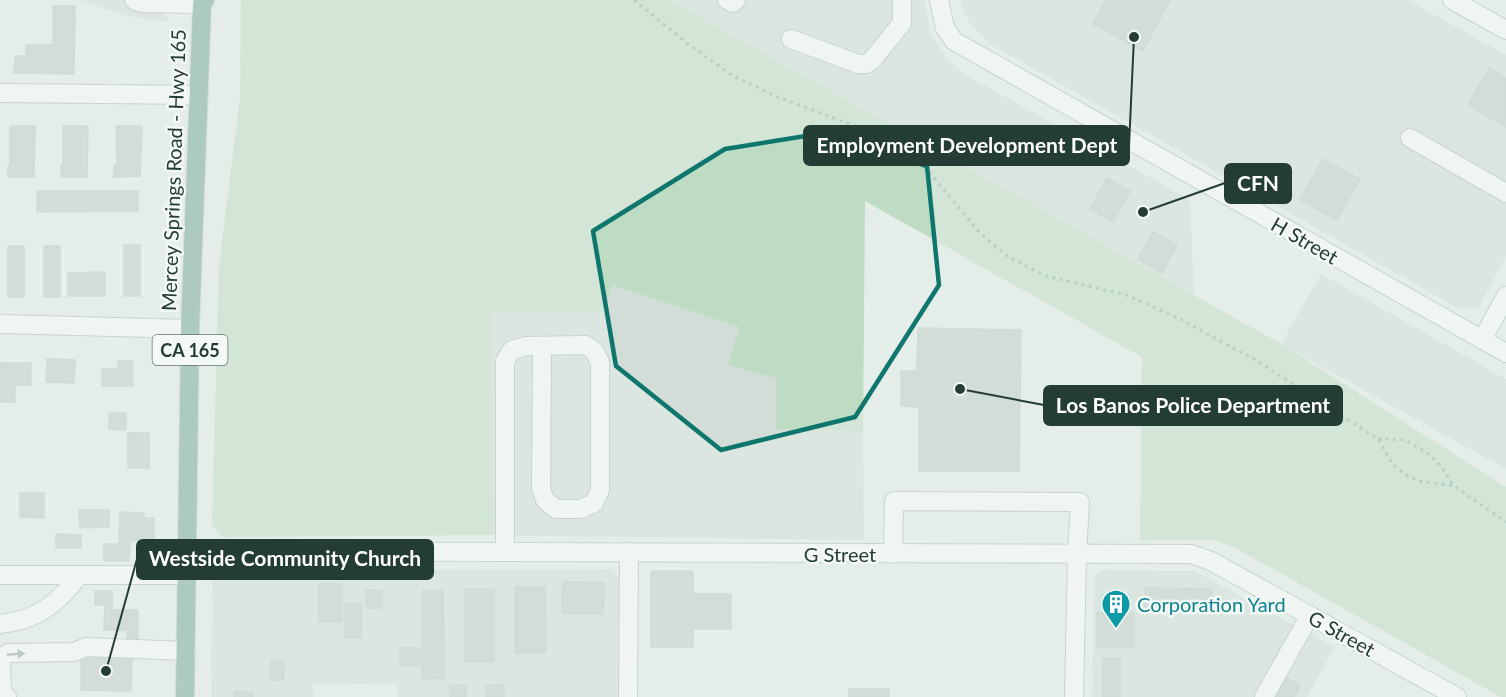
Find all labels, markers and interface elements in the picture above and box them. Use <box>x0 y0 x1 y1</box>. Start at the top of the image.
street label: Mercey Springs Road - Hwy 165 <box>156 29 190 311</box>
callout: Employment Development Dept <box>804 126 1129 165</box>
text: Employment Development Dept <box>817 132 1118 157</box>
callout: CFN <box>1225 164 1291 203</box>
text: CFN <box>1237 170 1279 195</box>
street label: H Street <box>1267 211 1343 269</box>
road number: CA 165 <box>152 335 228 365</box>
callout: Los Banos Police Department <box>1044 386 1342 425</box>
text: Los Banos Police Department <box>1056 392 1330 417</box>
callout: Westside Community Church <box>137 540 433 579</box>
street label: G Street <box>804 542 876 566</box>
text: Westside Community Church <box>149 545 421 570</box>
building icon: Corporation Yard <box>1100 588 1132 630</box>
place label: Corporation Yard <box>1137 592 1286 616</box>
street label: G Street <box>1305 605 1379 661</box>
one-way arrow <box>7 649 26 659</box>

